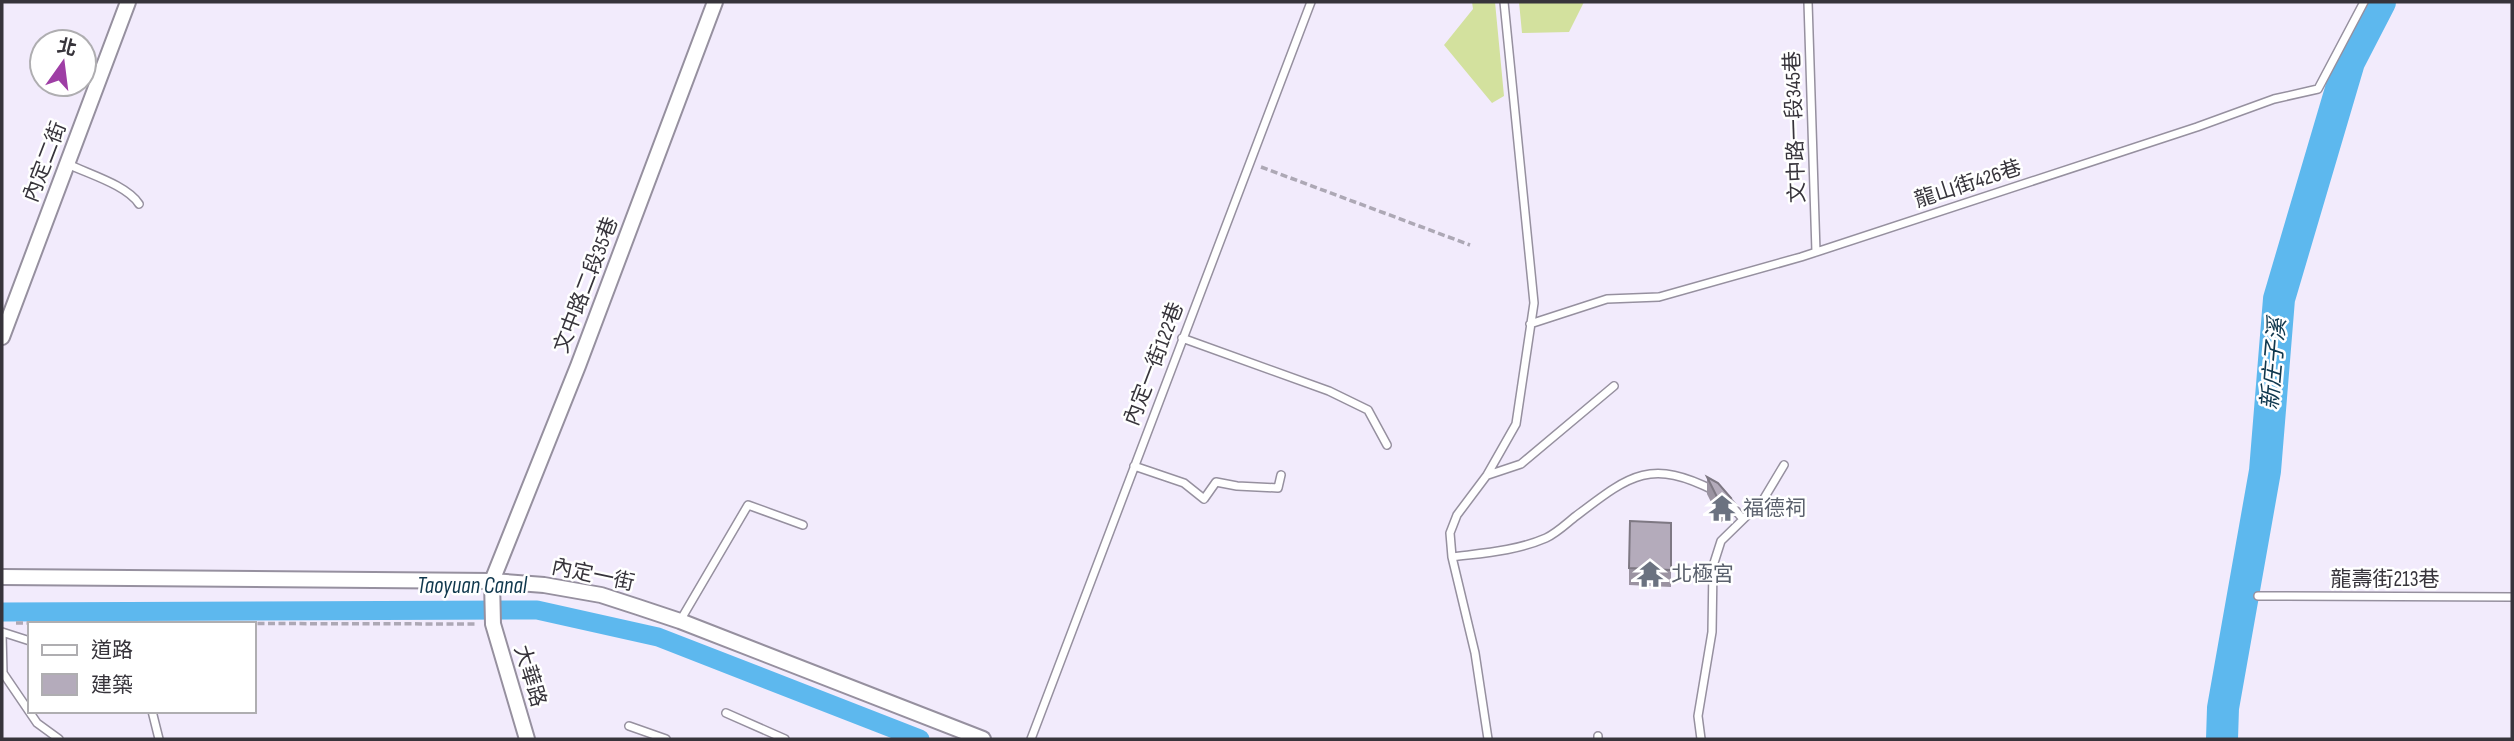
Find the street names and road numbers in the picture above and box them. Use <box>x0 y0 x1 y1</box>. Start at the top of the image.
street label: 文中路一段345巷 <box>1780 51 1810 203</box>
street label: 內定二街 <box>18 118 72 206</box>
street label: 龍山街426巷 <box>1911 155 2025 213</box>
street label: 文中路二段35巷 <box>549 214 623 356</box>
street label: 內定一街122巷 <box>1119 299 1189 429</box>
street label: 內定一街 <box>549 554 637 596</box>
street label: 龍壽街213巷 <box>2331 567 2439 592</box>
street label: 大華路 <box>509 642 551 710</box>

